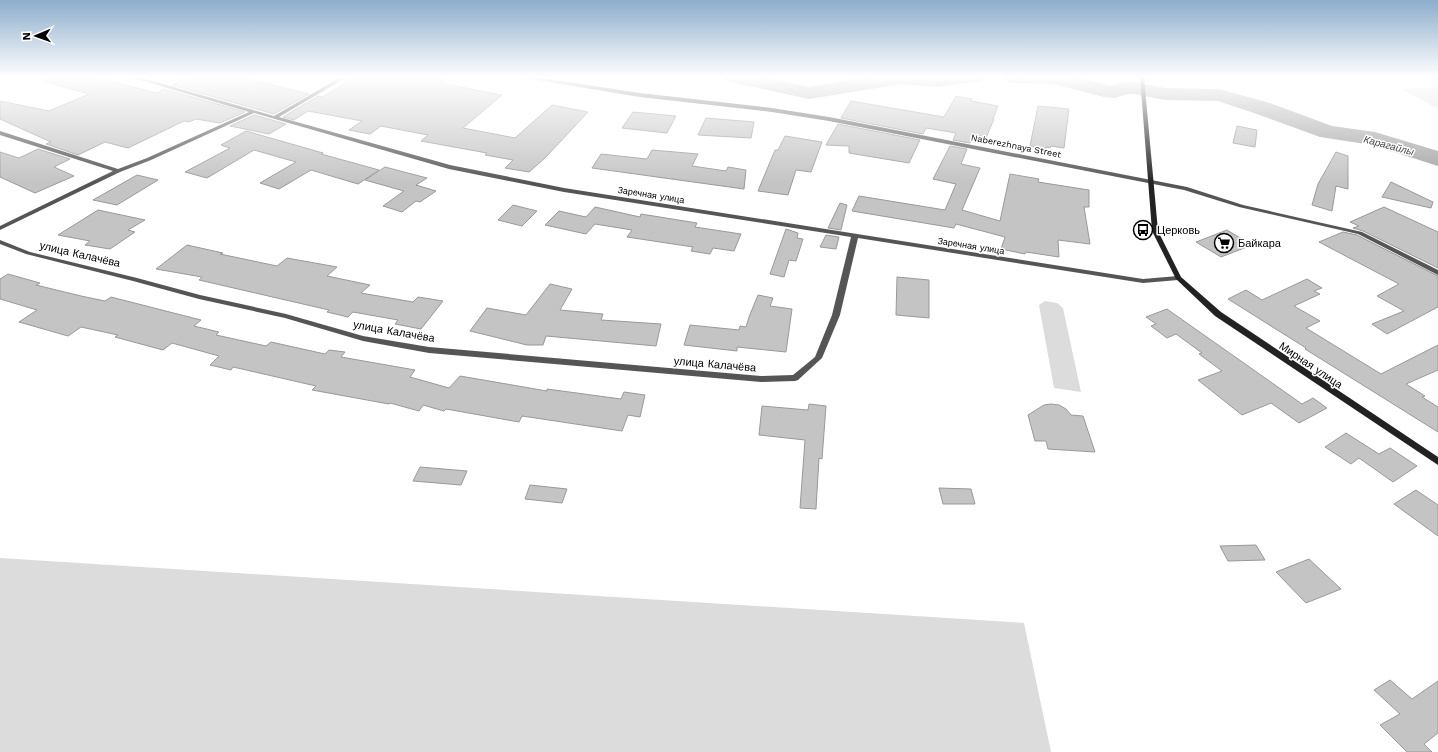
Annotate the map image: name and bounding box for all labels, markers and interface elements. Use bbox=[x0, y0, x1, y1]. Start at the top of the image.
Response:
north arrow bbox=[16, 16, 56, 56]
text: N bbox=[20, 32, 33, 41]
street label: Naberezhnaya Street bbox=[970, 132, 1062, 160]
water label: Карагайлы bbox=[1363, 134, 1416, 158]
street label: Заречная улица bbox=[617, 185, 685, 205]
bus stop icon: Церковь bbox=[1132, 219, 1154, 241]
place label: Церковь bbox=[1157, 224, 1200, 237]
supermarket icon: Байкара bbox=[1213, 232, 1235, 254]
street label: Заречная улица bbox=[937, 236, 1005, 256]
place label: Байкара bbox=[1238, 237, 1282, 250]
street label: улица Калачёва bbox=[38, 239, 122, 270]
street label: улица Калачёва bbox=[352, 318, 437, 345]
street label: Мирная улица bbox=[1277, 339, 1346, 392]
street label: улица Калачёва bbox=[673, 354, 757, 375]

